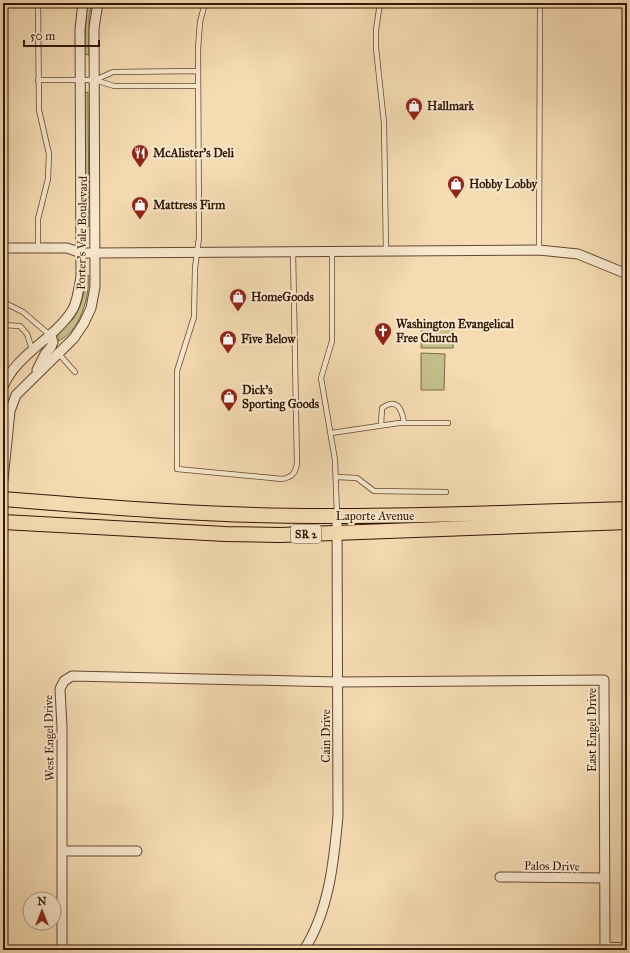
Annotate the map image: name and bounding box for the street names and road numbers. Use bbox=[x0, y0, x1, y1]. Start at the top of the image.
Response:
street label: Porter's Vale Boulevard bbox=[74, 176, 90, 290]
street label: Laporte Avenue bbox=[336, 509, 414, 523]
road number: SR 2 bbox=[291, 525, 321, 543]
street label: East Engel Drive bbox=[585, 688, 600, 772]
street label: West Engel Drive bbox=[41, 695, 58, 781]
street label: Cain Drive bbox=[319, 709, 333, 763]
street label: Palos Drive bbox=[524, 859, 580, 873]

